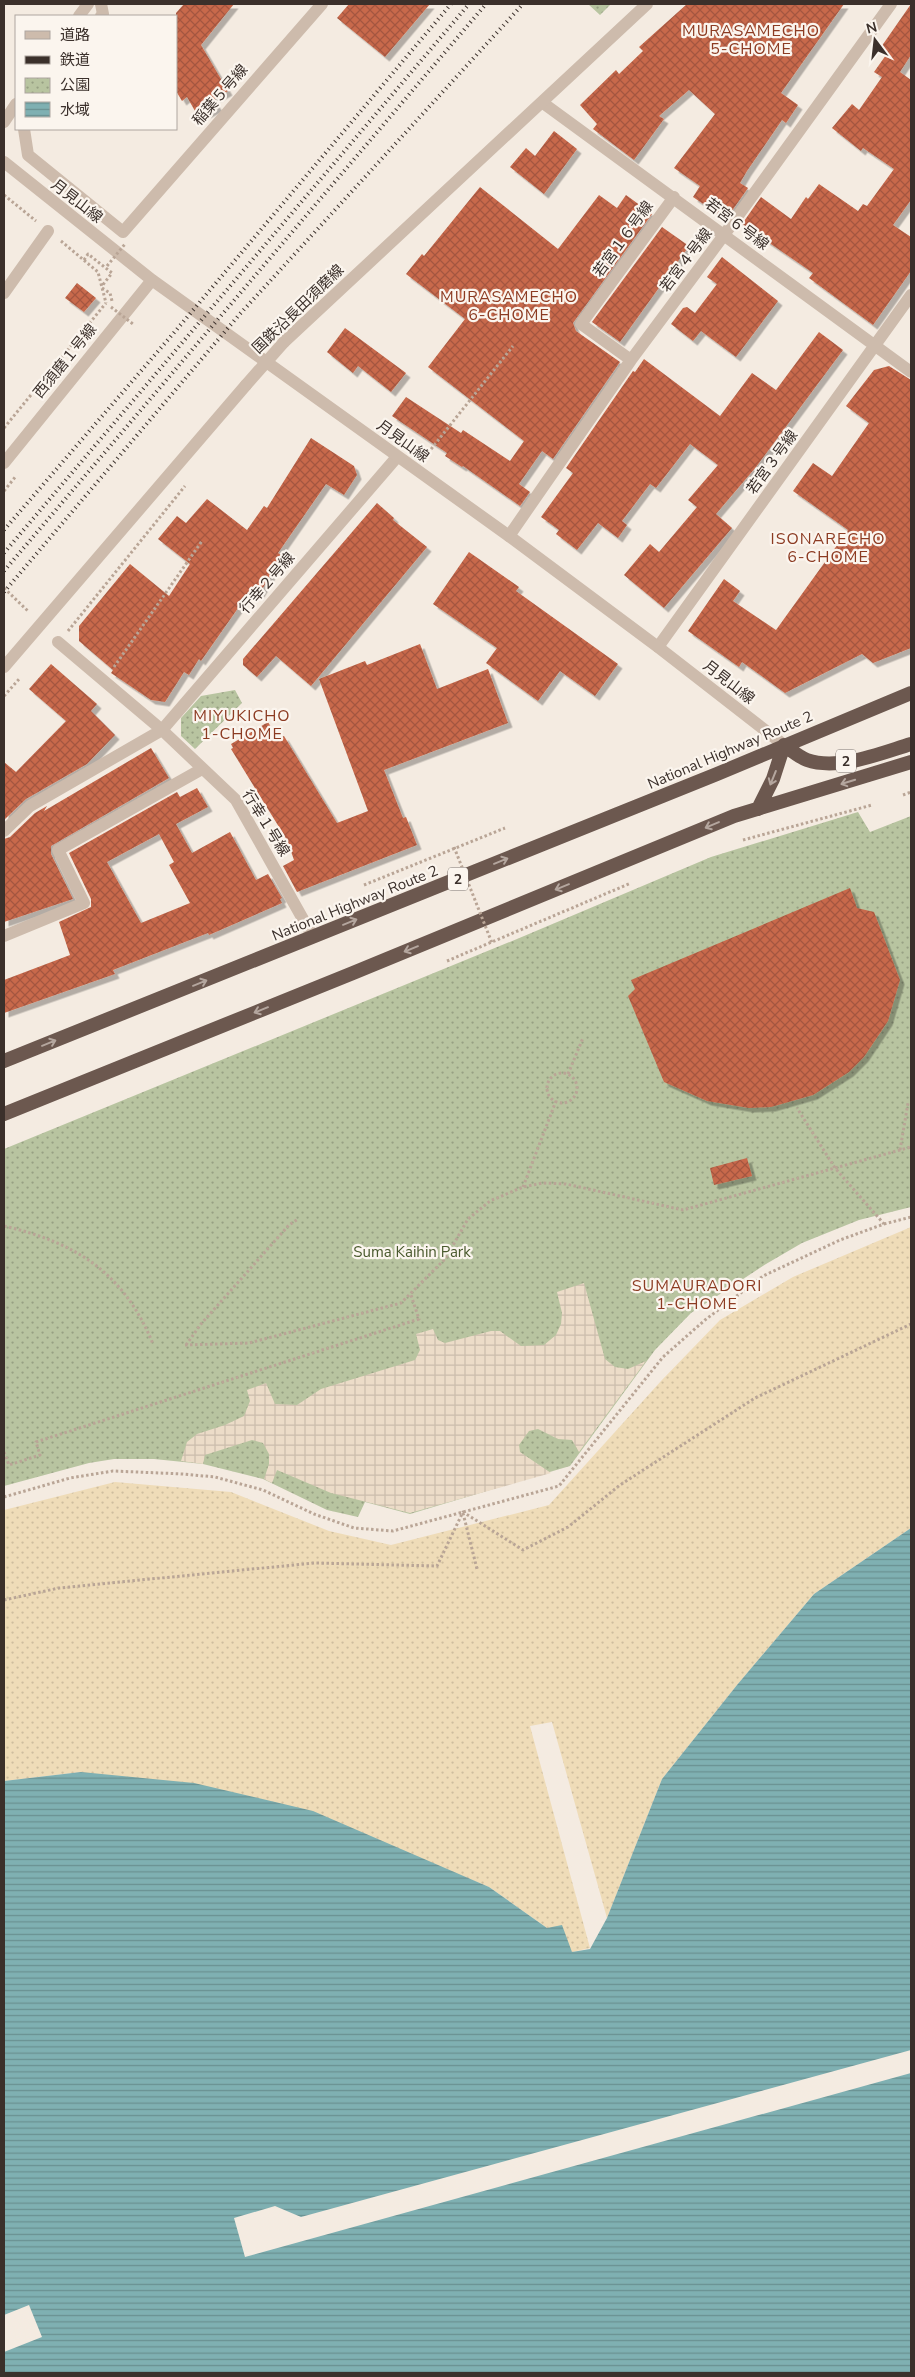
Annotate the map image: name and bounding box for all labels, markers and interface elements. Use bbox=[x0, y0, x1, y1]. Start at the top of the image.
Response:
legend bbox=[15, 15, 178, 130]
north arrow bbox=[850, 15, 900, 65]
text: N bbox=[864, 17, 879, 38]
district label: MURASAMECHO 5-CHOME bbox=[682, 20, 820, 60]
text: 道路 bbox=[60, 25, 90, 45]
text: 鉄道 bbox=[60, 50, 90, 70]
street label: 稲葉５号線 bbox=[188, 60, 252, 130]
text: 公園 bbox=[60, 75, 90, 95]
text: 水域 bbox=[60, 100, 90, 120]
street label: 月見山線 bbox=[47, 175, 107, 227]
street label: 若宮６号線 bbox=[701, 193, 773, 255]
street label: 若宮１６号線 bbox=[588, 197, 658, 281]
street label: 若宮４号線 bbox=[655, 224, 717, 296]
street label: 国鉄沿長田須磨線 bbox=[248, 260, 348, 358]
district label: MURASAMECHO 6-CHOME bbox=[440, 286, 578, 326]
street label: 西須磨１号線 bbox=[29, 320, 101, 402]
street label: 月見山線 bbox=[373, 415, 433, 467]
street label: 若宮３号線 bbox=[742, 426, 802, 498]
district label: ISONARECHO 6-CHOME bbox=[771, 528, 885, 568]
street label: 行幸２号線 bbox=[235, 548, 299, 618]
street label: 月見山線 bbox=[699, 656, 759, 708]
district label: MIYUKICHO 1-CHOME bbox=[193, 705, 291, 745]
street label: National Highway Route 2 bbox=[644, 706, 816, 794]
road number: 2 bbox=[836, 749, 856, 772]
one-way arrow bbox=[768, 770, 777, 785]
one-way arrow bbox=[841, 778, 857, 788]
street label: 行幸１号線 bbox=[238, 786, 294, 860]
one-way arrow bbox=[705, 821, 720, 830]
one-way arrow bbox=[493, 856, 508, 865]
street label: National Highway Route 2 bbox=[269, 860, 441, 946]
road number: 2 bbox=[448, 868, 468, 891]
one-way arrow bbox=[554, 884, 569, 893]
one-way arrow bbox=[342, 917, 358, 926]
one-way arrow bbox=[404, 945, 419, 954]
one-way arrow bbox=[192, 977, 207, 987]
one-way arrow bbox=[254, 1006, 269, 1016]
one-way arrow bbox=[41, 1038, 56, 1047]
park label: Suma Kaihin Park bbox=[353, 1242, 471, 1262]
district label: SUMAURADORI 1-CHOME bbox=[632, 1275, 762, 1315]

